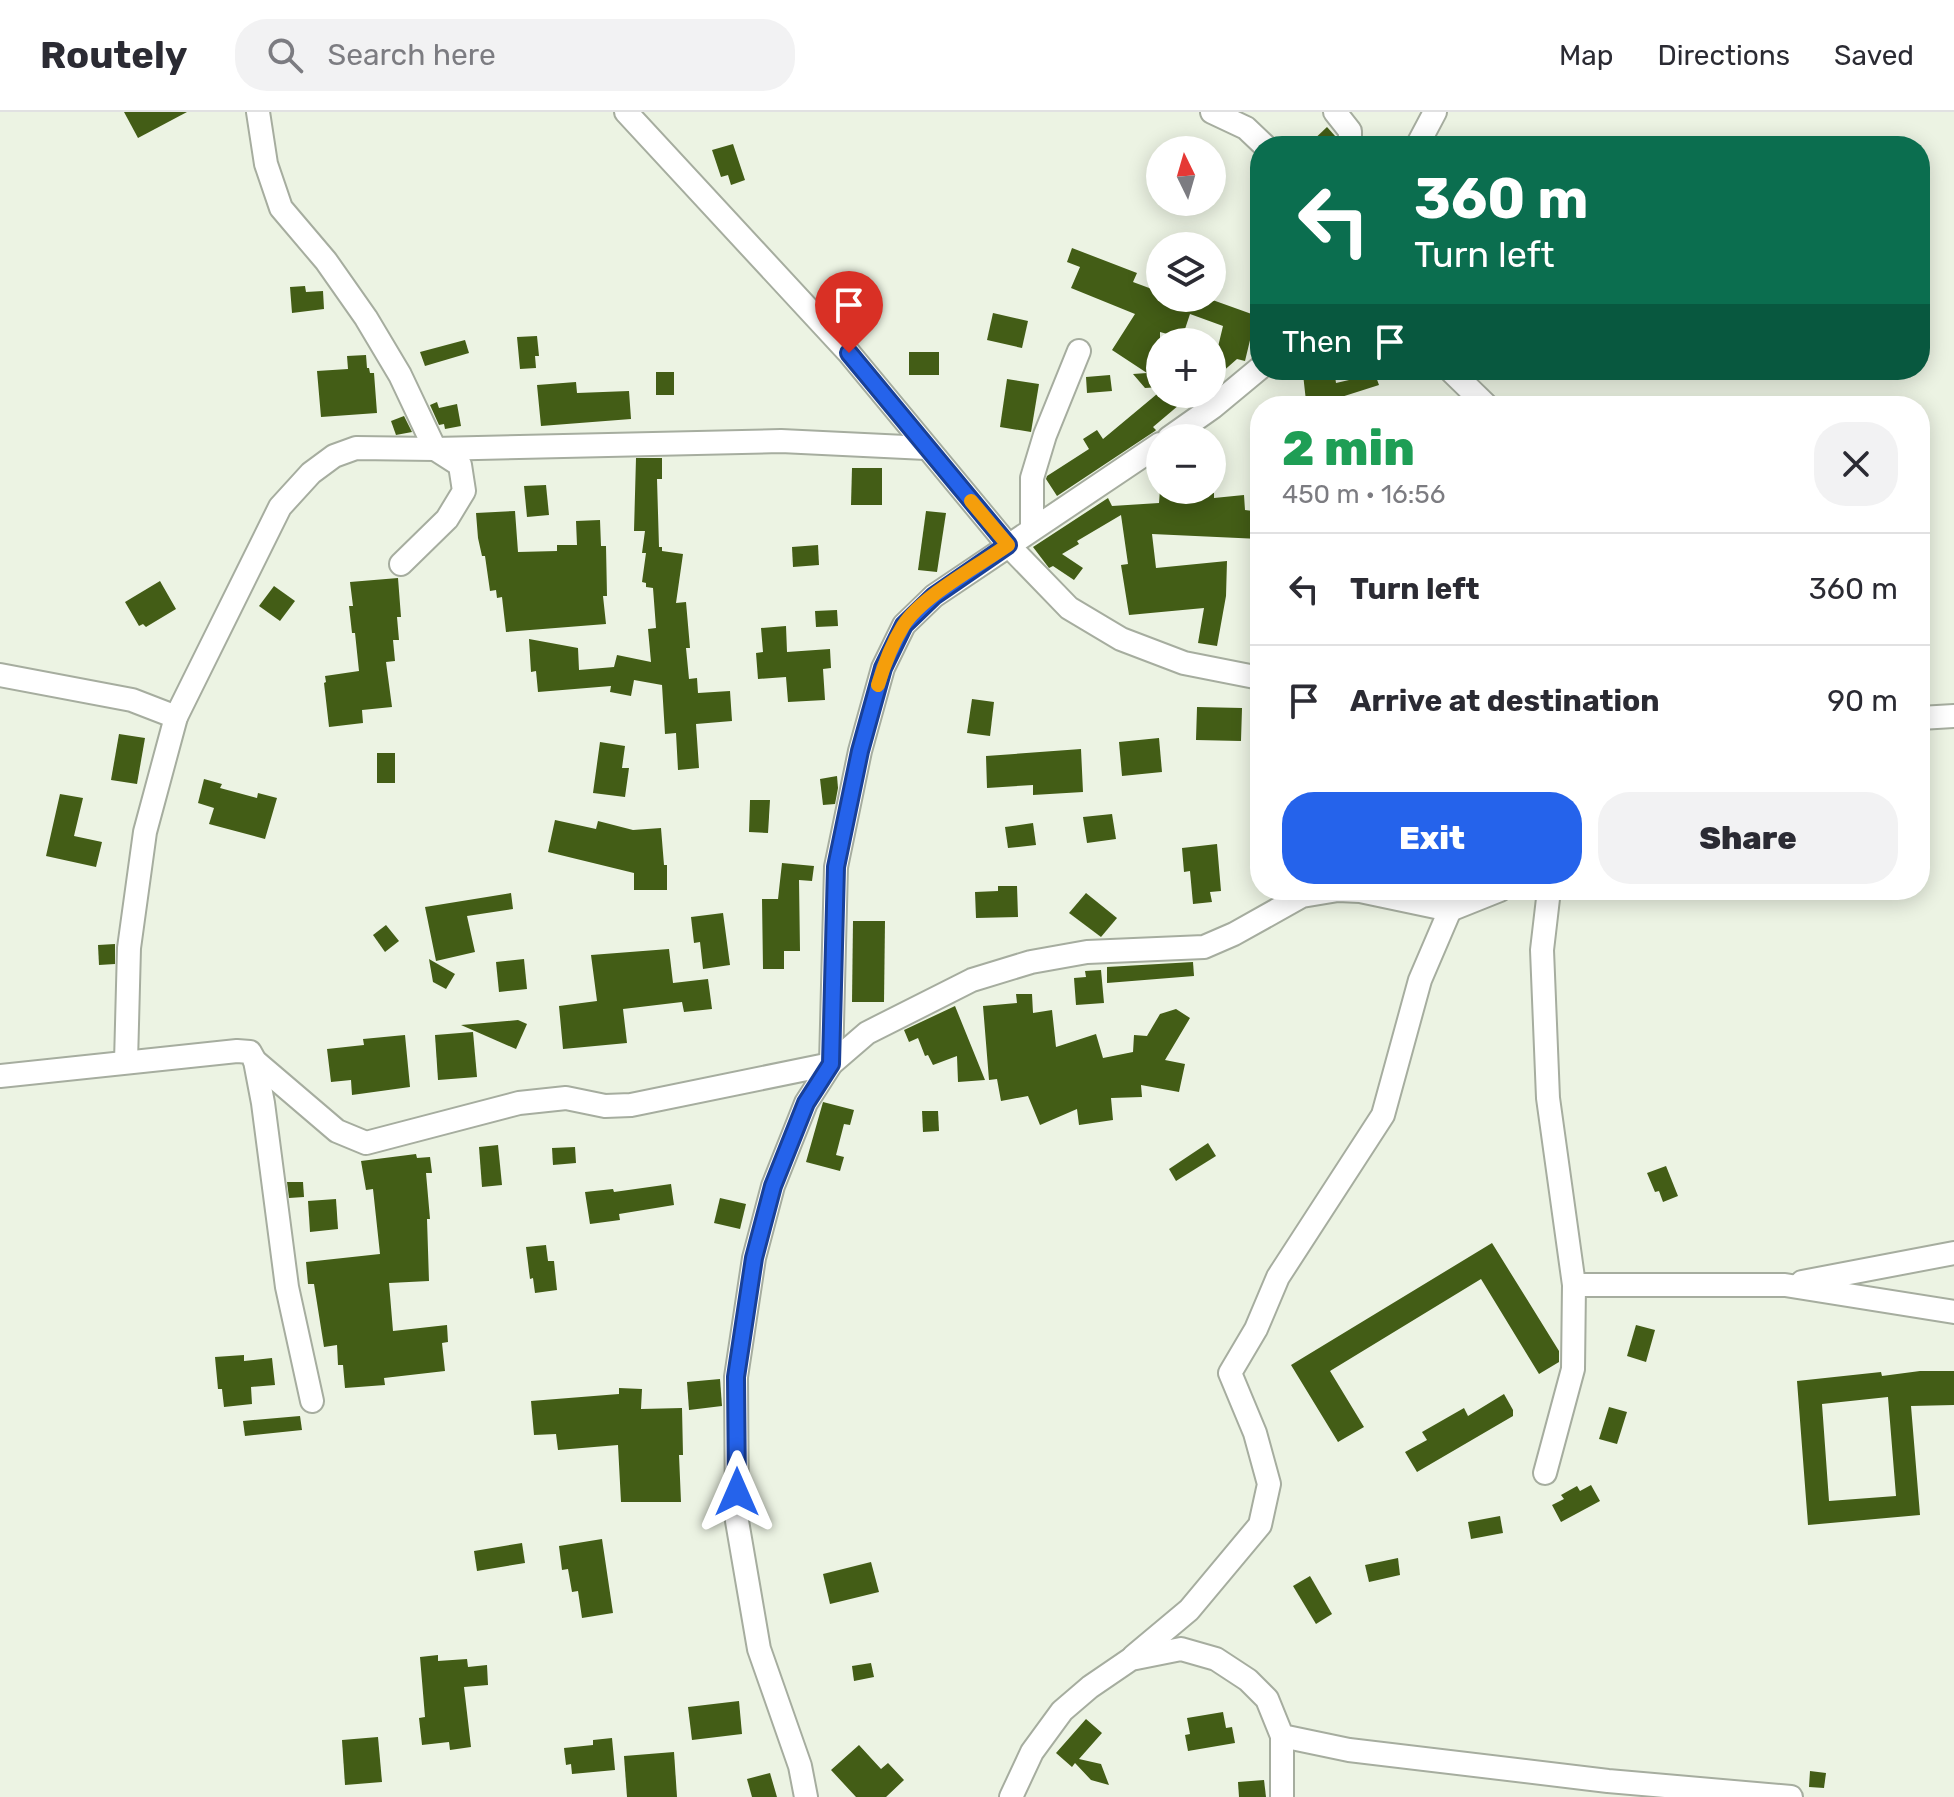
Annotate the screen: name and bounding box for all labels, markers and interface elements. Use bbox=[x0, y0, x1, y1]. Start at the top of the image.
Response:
search box bbox=[235, 19, 795, 91]
text: Routely bbox=[40, 32, 187, 78]
icon: search bbox=[263, 33, 307, 77]
text: Search here bbox=[327, 37, 496, 73]
text: Map bbox=[1559, 39, 1613, 72]
text: Directions bbox=[1657, 39, 1790, 72]
text: Saved bbox=[1834, 39, 1914, 72]
north arrow bbox=[1146, 136, 1226, 216]
map controls bbox=[1146, 136, 1226, 504]
text: 360 m bbox=[1414, 166, 1589, 232]
icon: left bbox=[1282, 168, 1386, 272]
button: layers bbox=[1146, 232, 1226, 312]
text: Turn left bbox=[1414, 233, 1555, 276]
pin bbox=[815, 271, 883, 353]
icon: arrive bbox=[827, 283, 871, 327]
icon: arrive bbox=[1368, 320, 1412, 364]
text: Then bbox=[1282, 324, 1352, 360]
button: + bbox=[1146, 328, 1226, 408]
text: 2 min bbox=[1282, 420, 1415, 477]
button: close bbox=[1814, 422, 1898, 506]
button: − bbox=[1146, 424, 1226, 504]
text: 450 m · 16:56 bbox=[1282, 479, 1446, 510]
icon: left bbox=[1282, 567, 1326, 611]
text: Turn left bbox=[1350, 571, 1480, 607]
text: 360 m bbox=[1809, 571, 1898, 607]
icon: arrive bbox=[1282, 679, 1326, 723]
text: Arrive at destination bbox=[1350, 683, 1660, 719]
text: 90 m bbox=[1827, 683, 1898, 719]
button: Exit bbox=[1282, 792, 1582, 884]
button: Share bbox=[1598, 792, 1898, 884]
position arrow bbox=[695, 1450, 779, 1534]

